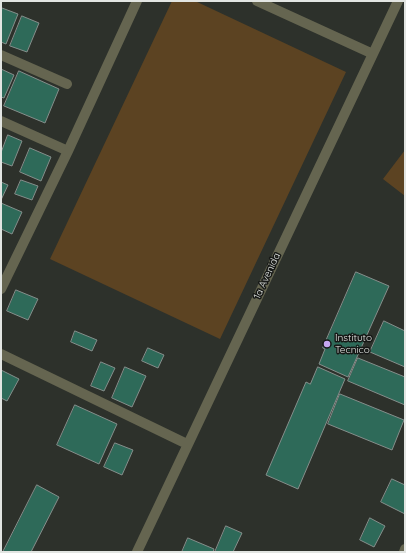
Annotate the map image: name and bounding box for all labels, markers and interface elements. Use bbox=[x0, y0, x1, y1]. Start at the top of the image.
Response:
street label: 1a Avenida bbox=[251, 251, 283, 301]
place label: Instituto Tecnico bbox=[335, 332, 372, 356]
marker: Instituto Tecnico bbox=[322, 339, 332, 349]

